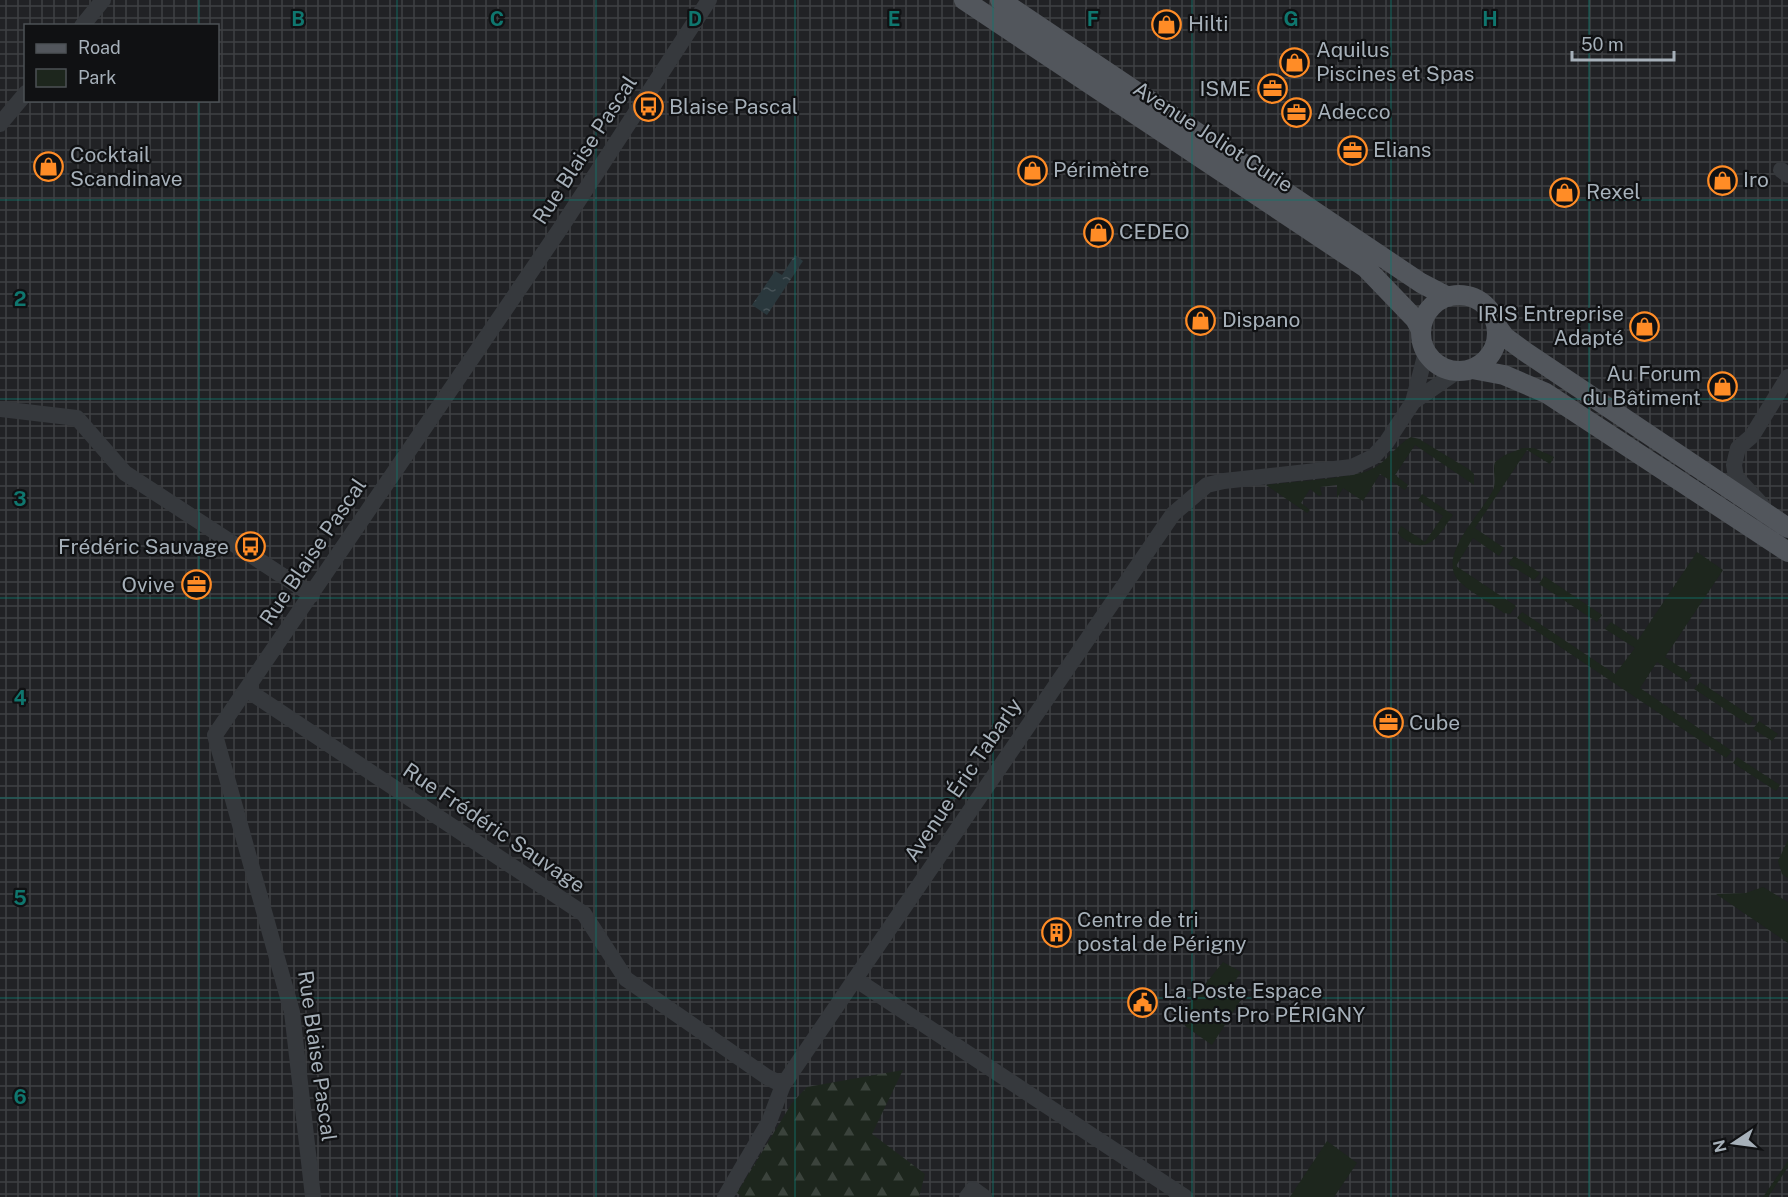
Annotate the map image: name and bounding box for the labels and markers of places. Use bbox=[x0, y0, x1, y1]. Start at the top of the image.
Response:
shop icon: Hilti bbox=[1151, 8, 1183, 40]
place label: Hilti bbox=[1188, 11, 1228, 36]
place label: Aquilus Piscines et Spas bbox=[1316, 37, 1474, 86]
shop icon: Aquilus Piscines et Spas bbox=[1279, 46, 1311, 78]
office icon: ISME bbox=[1256, 73, 1288, 105]
place label: ISME bbox=[1199, 76, 1251, 101]
bus stop icon: Blaise Pascal bbox=[632, 91, 664, 123]
place label: Blaise Pascal bbox=[669, 94, 798, 119]
office icon: Adecco bbox=[1280, 96, 1312, 128]
place label: Adecco bbox=[1317, 99, 1391, 124]
office icon: Elians bbox=[1336, 134, 1368, 166]
place label: Elians bbox=[1373, 137, 1431, 162]
place label: Cocktail Scandinave bbox=[70, 142, 183, 191]
shop icon: Cocktail Scandinave bbox=[33, 151, 65, 183]
shop icon: Périmètre bbox=[1016, 154, 1048, 186]
place label: Périmètre bbox=[1053, 157, 1149, 182]
shop icon: Iro bbox=[1706, 164, 1738, 196]
place label: Iro bbox=[1743, 167, 1769, 192]
shop icon: Rexel bbox=[1549, 176, 1581, 208]
place label: Rexel bbox=[1586, 179, 1641, 204]
shop icon: CEDEO bbox=[1082, 216, 1114, 248]
place label: CEDEO bbox=[1119, 219, 1190, 244]
place label: IRIS Entreprise Adapté bbox=[1478, 301, 1624, 350]
shop icon: Dispano bbox=[1185, 304, 1217, 336]
place label: Dispano bbox=[1222, 307, 1300, 332]
shop icon: IRIS Entreprise Adapté bbox=[1629, 310, 1661, 342]
place label: Au Forum du Bâtiment bbox=[1583, 361, 1701, 410]
shop icon: Au Forum du Bâtiment bbox=[1706, 370, 1738, 402]
bus stop icon: Frédéric Sauvage bbox=[234, 531, 266, 563]
place label: Frédéric Sauvage bbox=[58, 534, 229, 559]
office icon: Ovive bbox=[180, 569, 212, 601]
place label: Ovive bbox=[122, 572, 175, 597]
office icon: Cube bbox=[1372, 707, 1404, 739]
place label: Cube bbox=[1409, 710, 1460, 735]
place label: Centre de tri postal de Périgny bbox=[1077, 907, 1247, 956]
building icon: Centre de tri postal de Périgny bbox=[1040, 916, 1072, 948]
place label: La Poste Espace Clients Pro PÉRIGNY bbox=[1163, 978, 1365, 1027]
public building icon: La Poste Espace Clients Pro PÉRIGNY bbox=[1126, 987, 1158, 1019]

